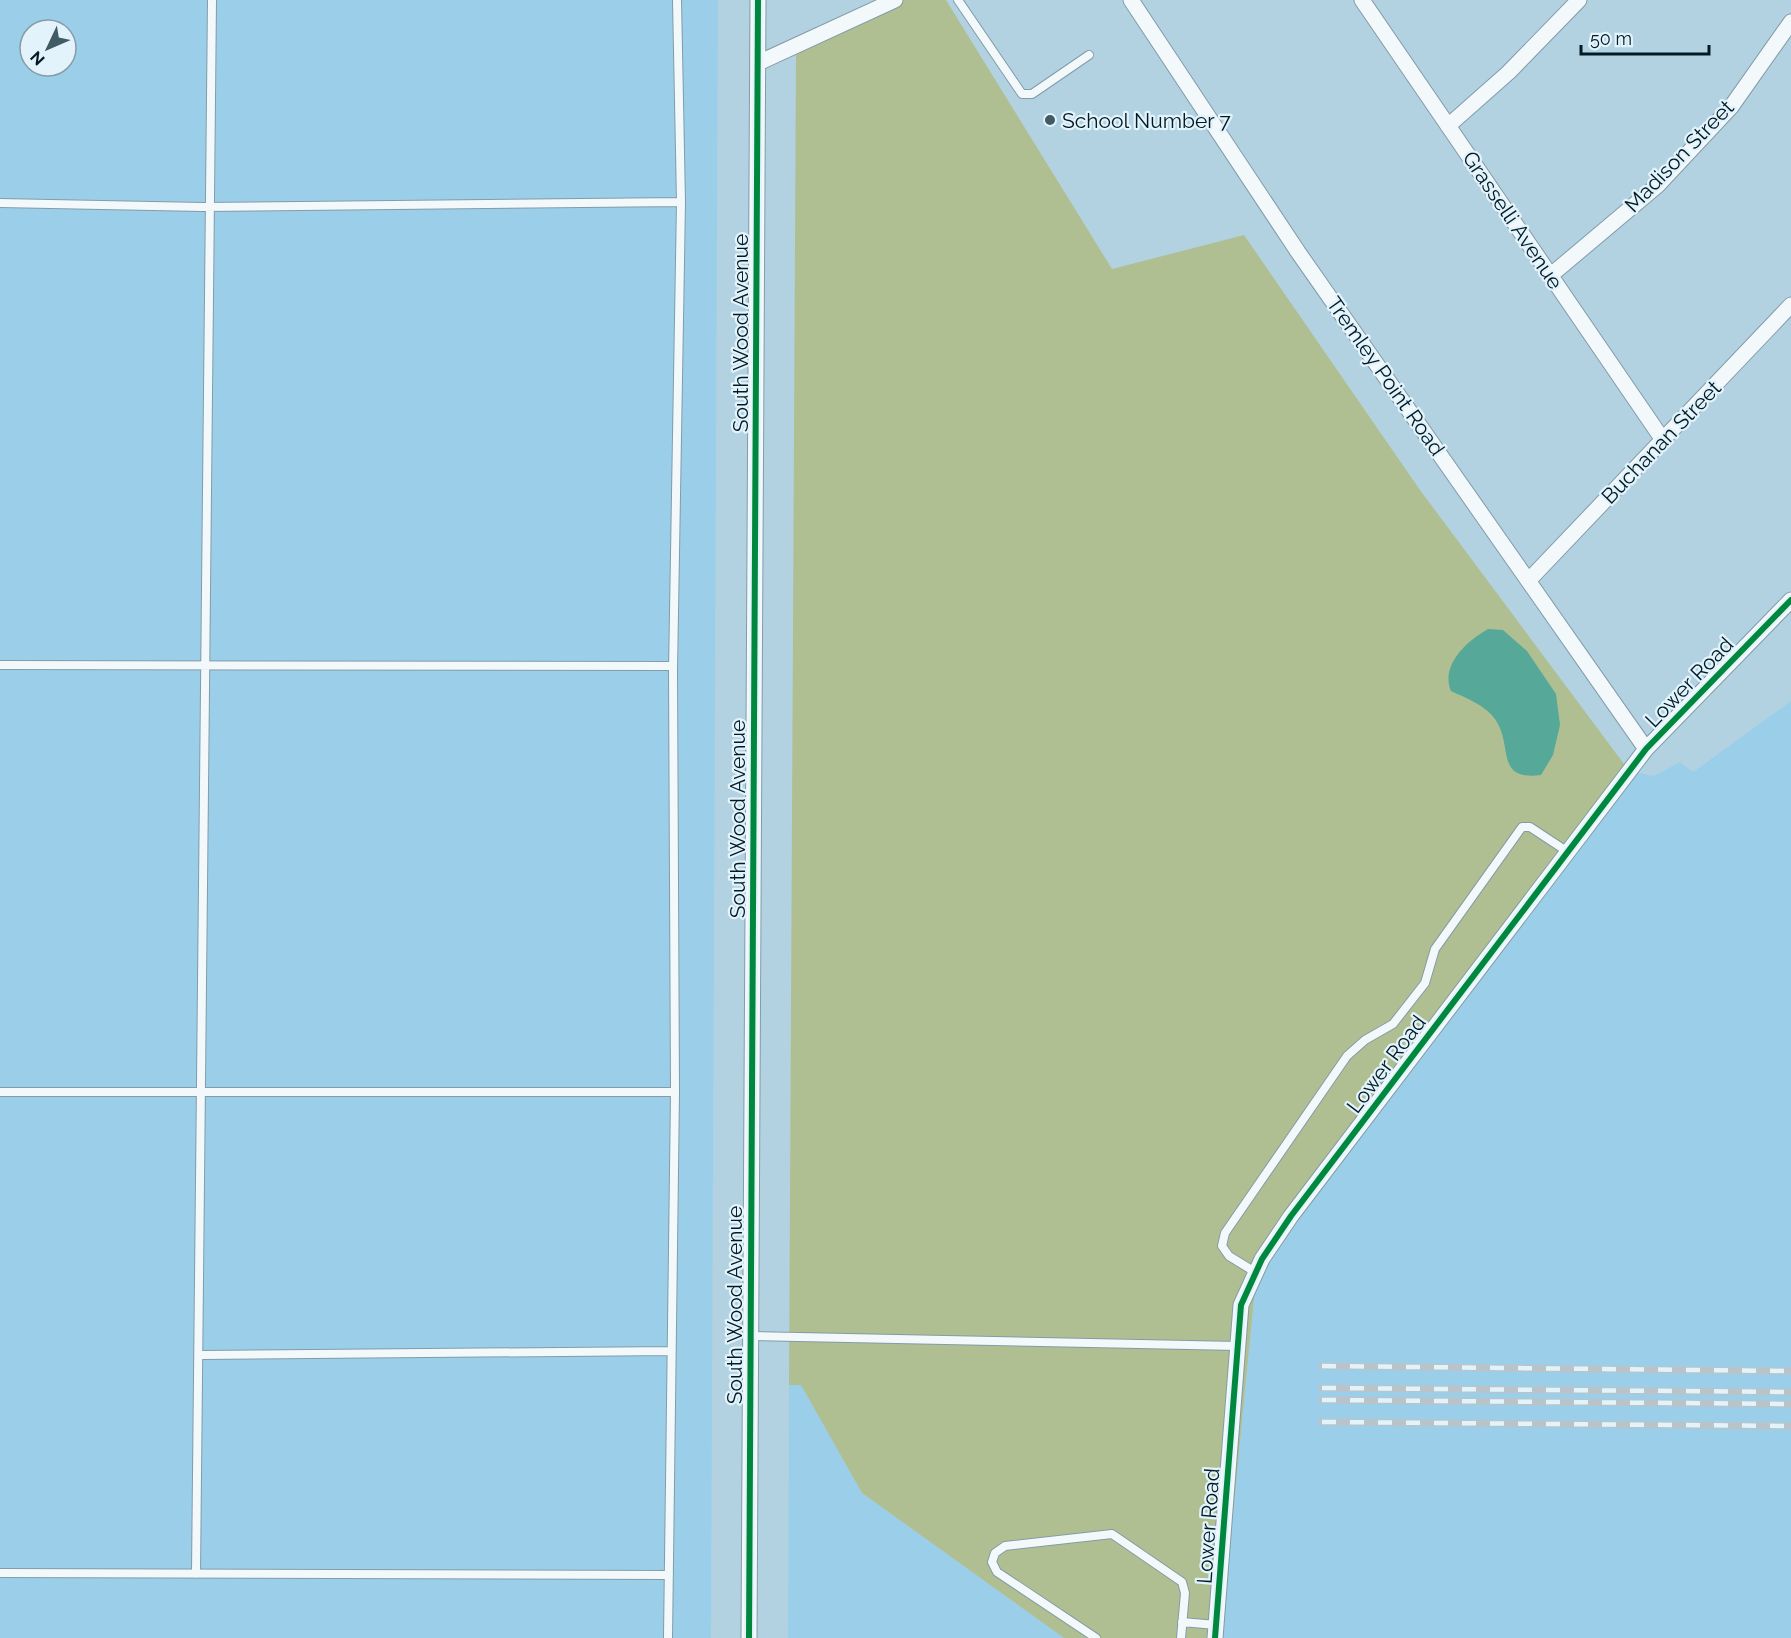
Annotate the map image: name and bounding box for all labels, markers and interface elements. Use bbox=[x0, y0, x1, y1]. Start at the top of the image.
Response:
north arrow bbox=[18, 18, 78, 78]
scale bar bbox=[1581, 18, 1708, 56]
text: 50 m bbox=[1590, 28, 1632, 49]
text: N bbox=[26, 47, 49, 69]
street label: Madison Street bbox=[1619, 95, 1739, 217]
place label: School Number 7 bbox=[1062, 108, 1231, 133]
marker: School Number 7 bbox=[1043, 113, 1057, 127]
street label: Grasselli Avenue bbox=[1458, 146, 1568, 294]
street label: South Wood Avenue bbox=[728, 234, 753, 432]
street label: Tremley Point Road bbox=[1322, 292, 1450, 460]
street label: Buchanan Street bbox=[1596, 375, 1726, 509]
street label: Lower Road bbox=[1640, 632, 1738, 732]
street label: South Wood Avenue bbox=[725, 720, 750, 918]
street label: Lower Road bbox=[1341, 1010, 1431, 1118]
street label: South Wood Avenue bbox=[722, 1206, 747, 1404]
street label: Lower Road bbox=[1191, 1467, 1225, 1585]

